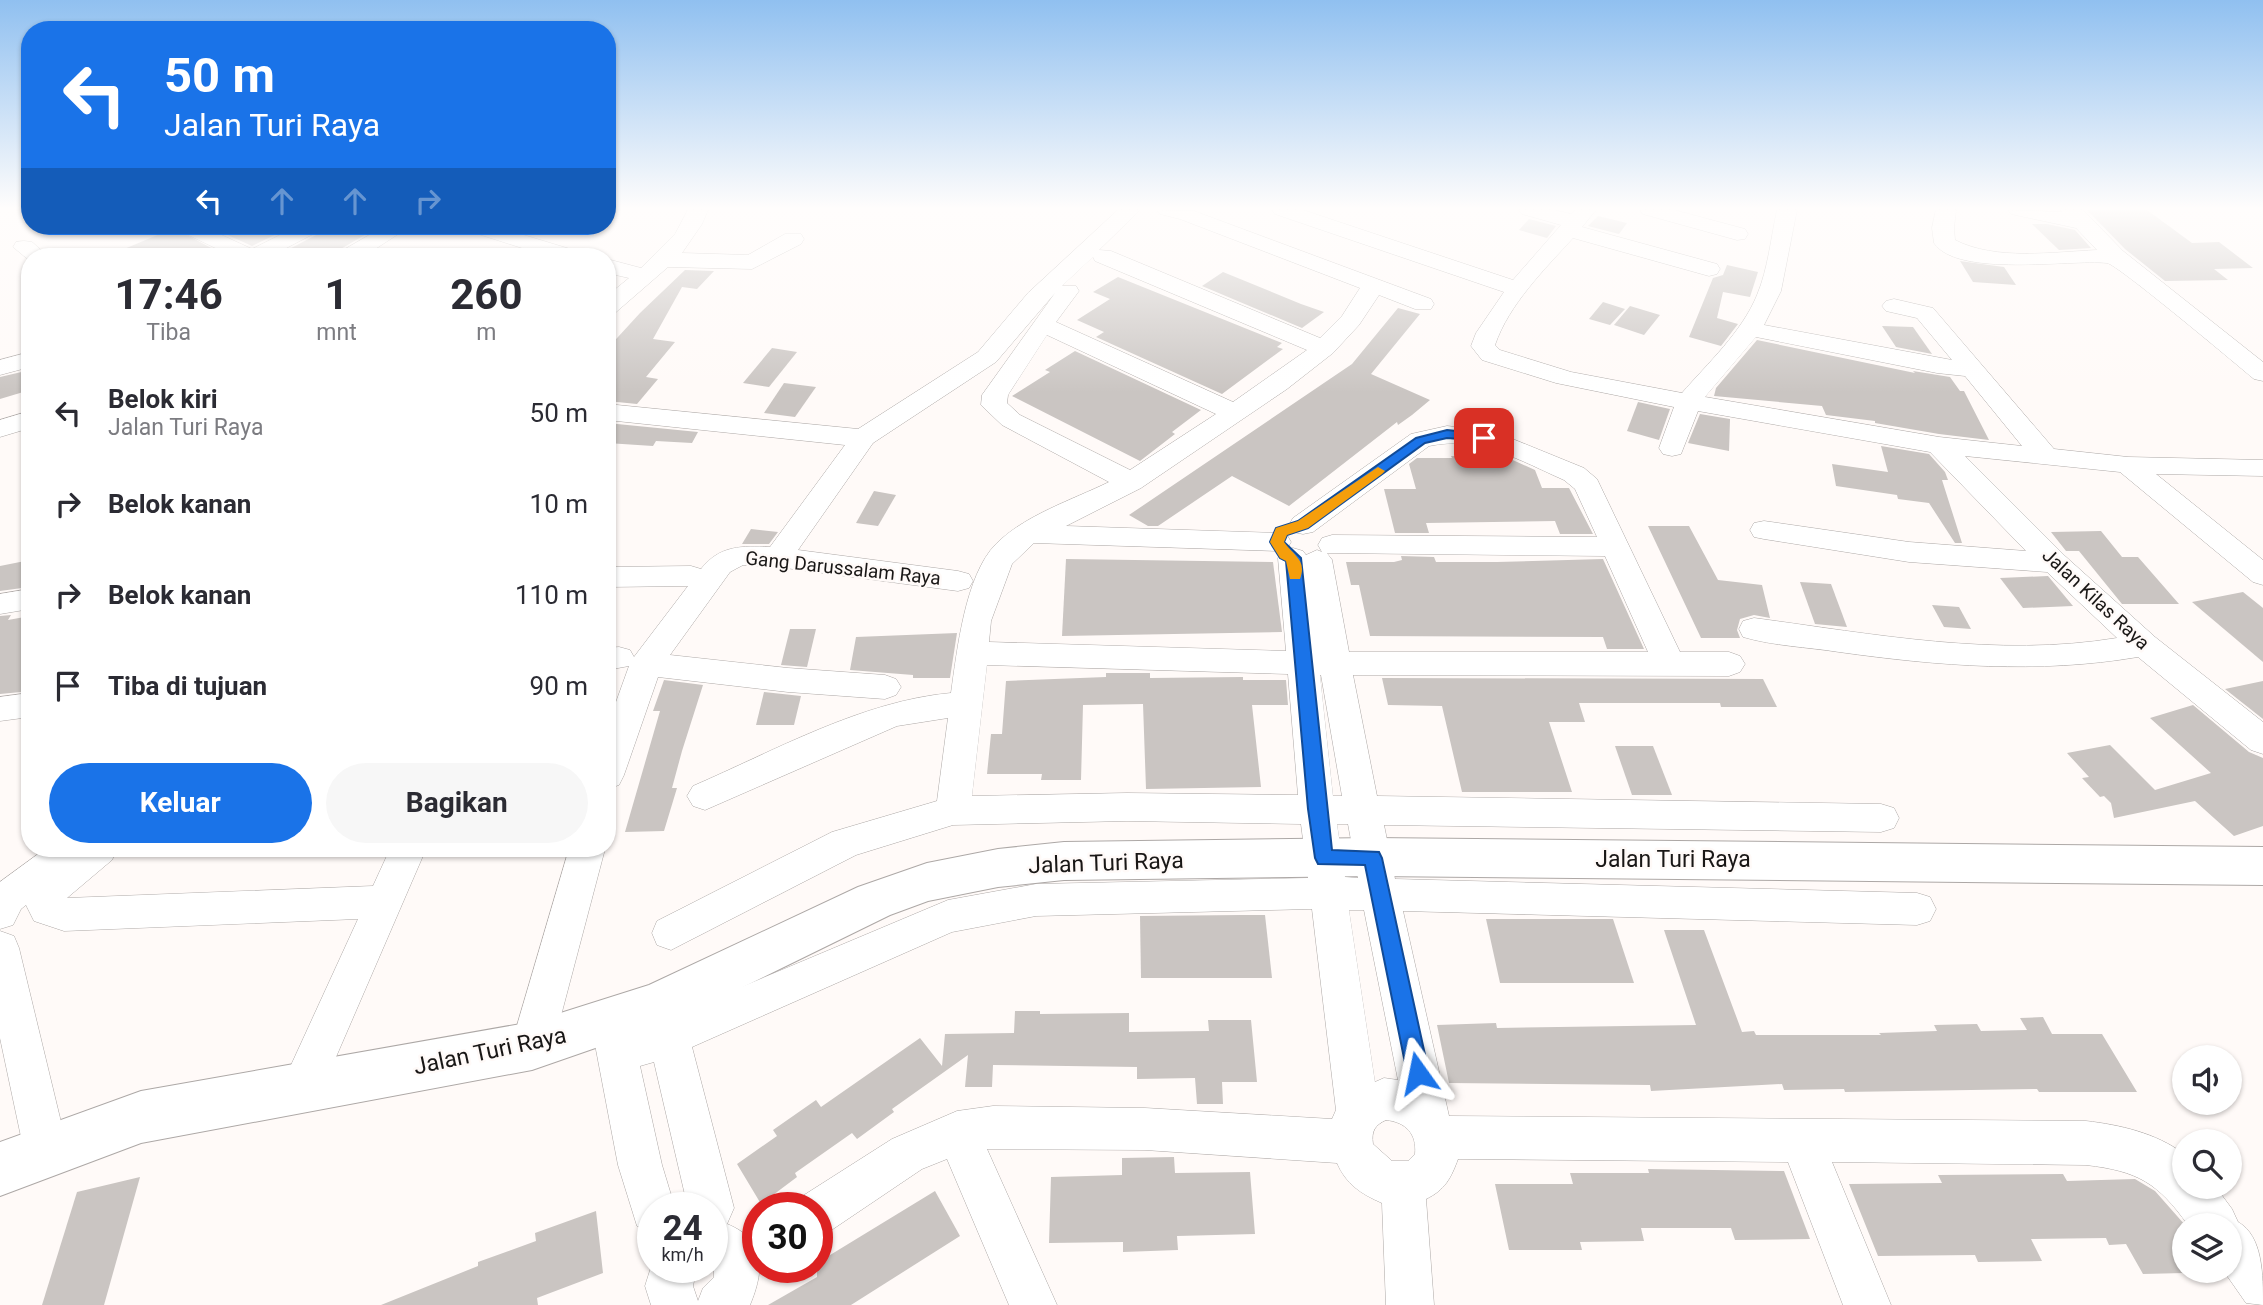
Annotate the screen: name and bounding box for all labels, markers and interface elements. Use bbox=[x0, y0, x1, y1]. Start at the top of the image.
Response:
text: 50 m bbox=[164, 47, 275, 104]
icon: left bbox=[49, 49, 140, 140]
text: Jalan Turi Raya bbox=[164, 106, 380, 144]
icon: left bbox=[190, 182, 228, 220]
icon: ahead bbox=[263, 182, 301, 220]
icon: ahead bbox=[336, 182, 374, 220]
icon: right bbox=[409, 182, 447, 220]
text: 17:46 bbox=[115, 270, 223, 319]
text: 1 bbox=[324, 270, 349, 319]
text: 260 bbox=[450, 270, 522, 319]
text: Tiba bbox=[146, 319, 191, 346]
text: mnt bbox=[316, 319, 357, 346]
text: m bbox=[476, 319, 496, 346]
text: Belok kiri bbox=[108, 384, 218, 414]
icon: left bbox=[49, 394, 87, 432]
text: 50 m bbox=[530, 398, 588, 428]
pin bbox=[1454, 408, 1514, 468]
text: Jalan Turi Raya bbox=[108, 414, 263, 441]
icon: arrive bbox=[1465, 419, 1503, 457]
icon: right bbox=[49, 485, 87, 523]
text: Belok kanan bbox=[108, 489, 251, 519]
text: 10 m bbox=[530, 489, 588, 519]
street label: Jalan Kilas Raya bbox=[2038, 543, 2154, 655]
street label: Gang Darussalam Raya bbox=[744, 546, 942, 590]
icon: right bbox=[49, 576, 87, 614]
text: Belok kanan bbox=[108, 580, 251, 610]
text: 110 m bbox=[515, 580, 588, 610]
icon: arrive bbox=[49, 667, 87, 705]
text: Tiba di tujuan bbox=[108, 671, 267, 701]
text: 90 m bbox=[530, 671, 588, 701]
button: Keluar bbox=[49, 763, 312, 843]
button: Bagikan bbox=[326, 763, 588, 843]
street label: Jalan Turi Raya bbox=[1595, 846, 1751, 873]
street label: Jalan Turi Raya bbox=[1028, 847, 1184, 879]
street label: Jalan Turi Raya bbox=[411, 1022, 569, 1080]
position arrow bbox=[1381, 1036, 1455, 1110]
map controls bbox=[2172, 1045, 2242, 1283]
button: sound bbox=[2172, 1045, 2242, 1115]
button: search bbox=[2172, 1129, 2242, 1199]
speed limit sign: 30 bbox=[742, 1192, 833, 1283]
text: 24 bbox=[662, 1208, 703, 1249]
button: layers bbox=[2172, 1213, 2242, 1283]
text: km/h bbox=[661, 1244, 704, 1265]

